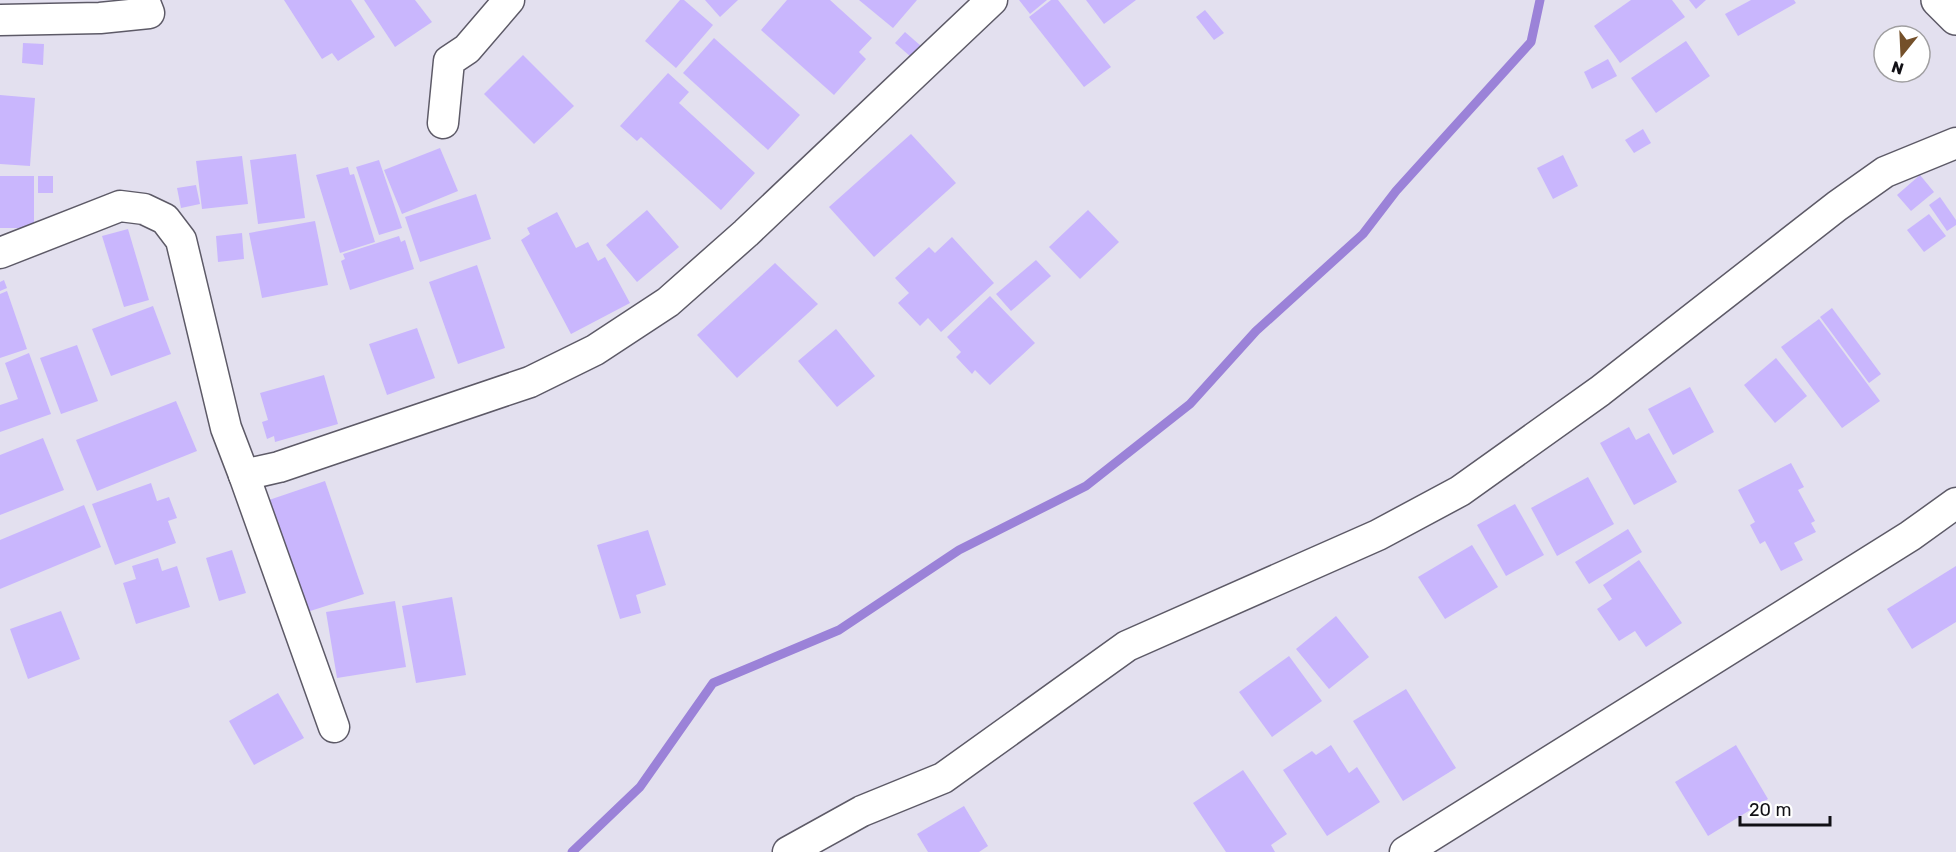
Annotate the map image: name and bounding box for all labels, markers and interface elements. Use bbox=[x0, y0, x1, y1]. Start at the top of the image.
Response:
north arrow bbox=[1872, 24, 1932, 84]
text: N bbox=[1889, 57, 1906, 79]
scale bar bbox=[1740, 789, 1830, 827]
text: 20 m bbox=[1749, 799, 1791, 821]

